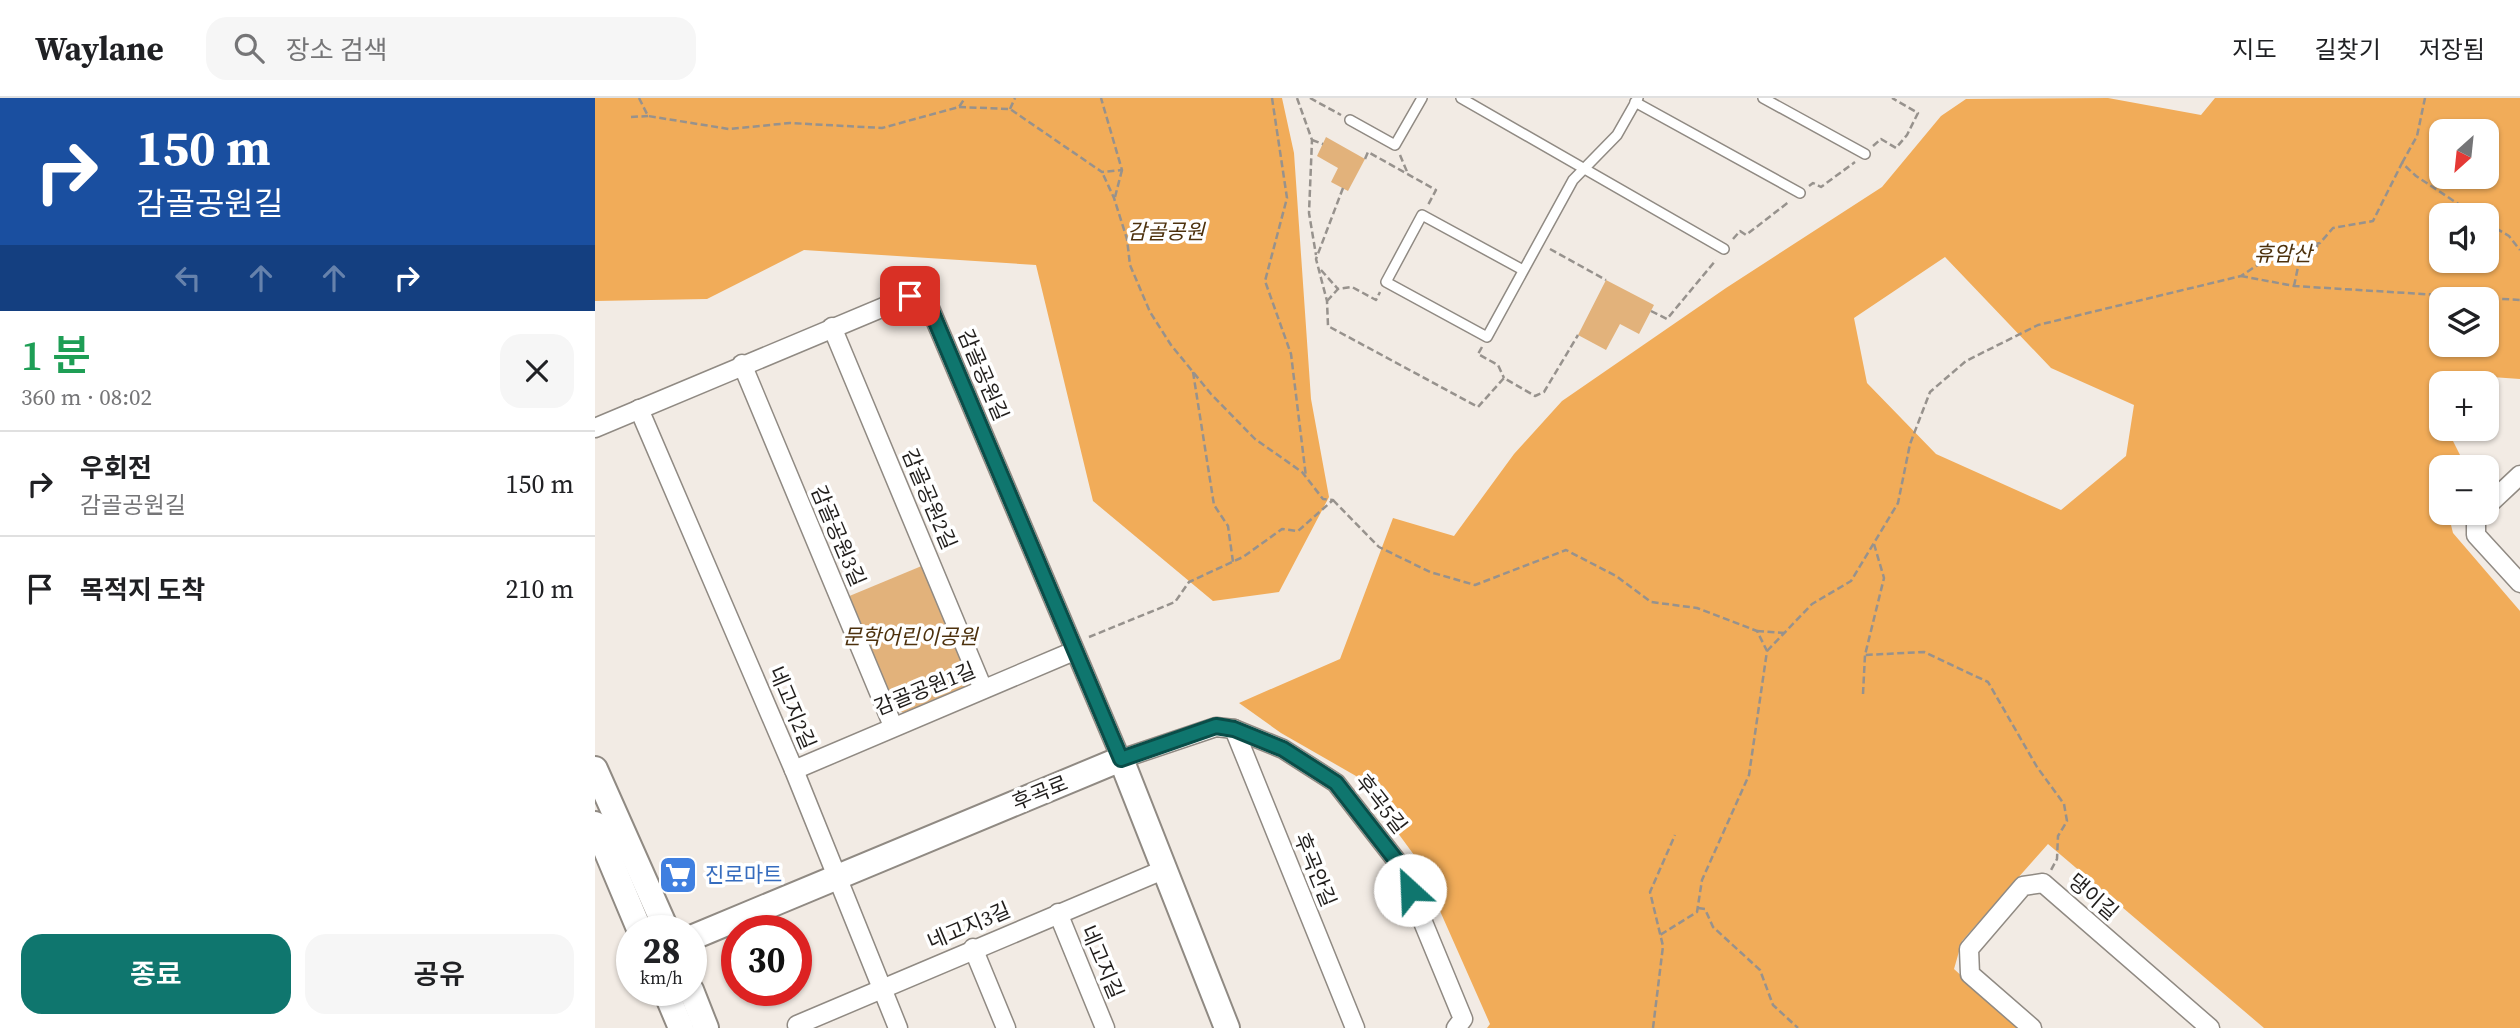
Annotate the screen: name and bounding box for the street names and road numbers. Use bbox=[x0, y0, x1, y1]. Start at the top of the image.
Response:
street label: 감골공원길 bbox=[951, 325, 1016, 425]
street label: 감골공원2길 bbox=[895, 444, 964, 554]
street label: 감골공원3길 bbox=[804, 481, 873, 591]
street label: 감골공원1길 bbox=[870, 655, 980, 722]
street label: 네고지2길 bbox=[762, 662, 823, 754]
street label: 후곡로 bbox=[1008, 768, 1072, 817]
street label: 후곡5길 bbox=[1349, 768, 1414, 840]
street label: 후곡안길 bbox=[1288, 829, 1343, 911]
street label: 댕이길 bbox=[2062, 867, 2125, 927]
street label: 네고지3길 bbox=[923, 895, 1015, 956]
street label: 네고지길 bbox=[1074, 921, 1131, 1003]

